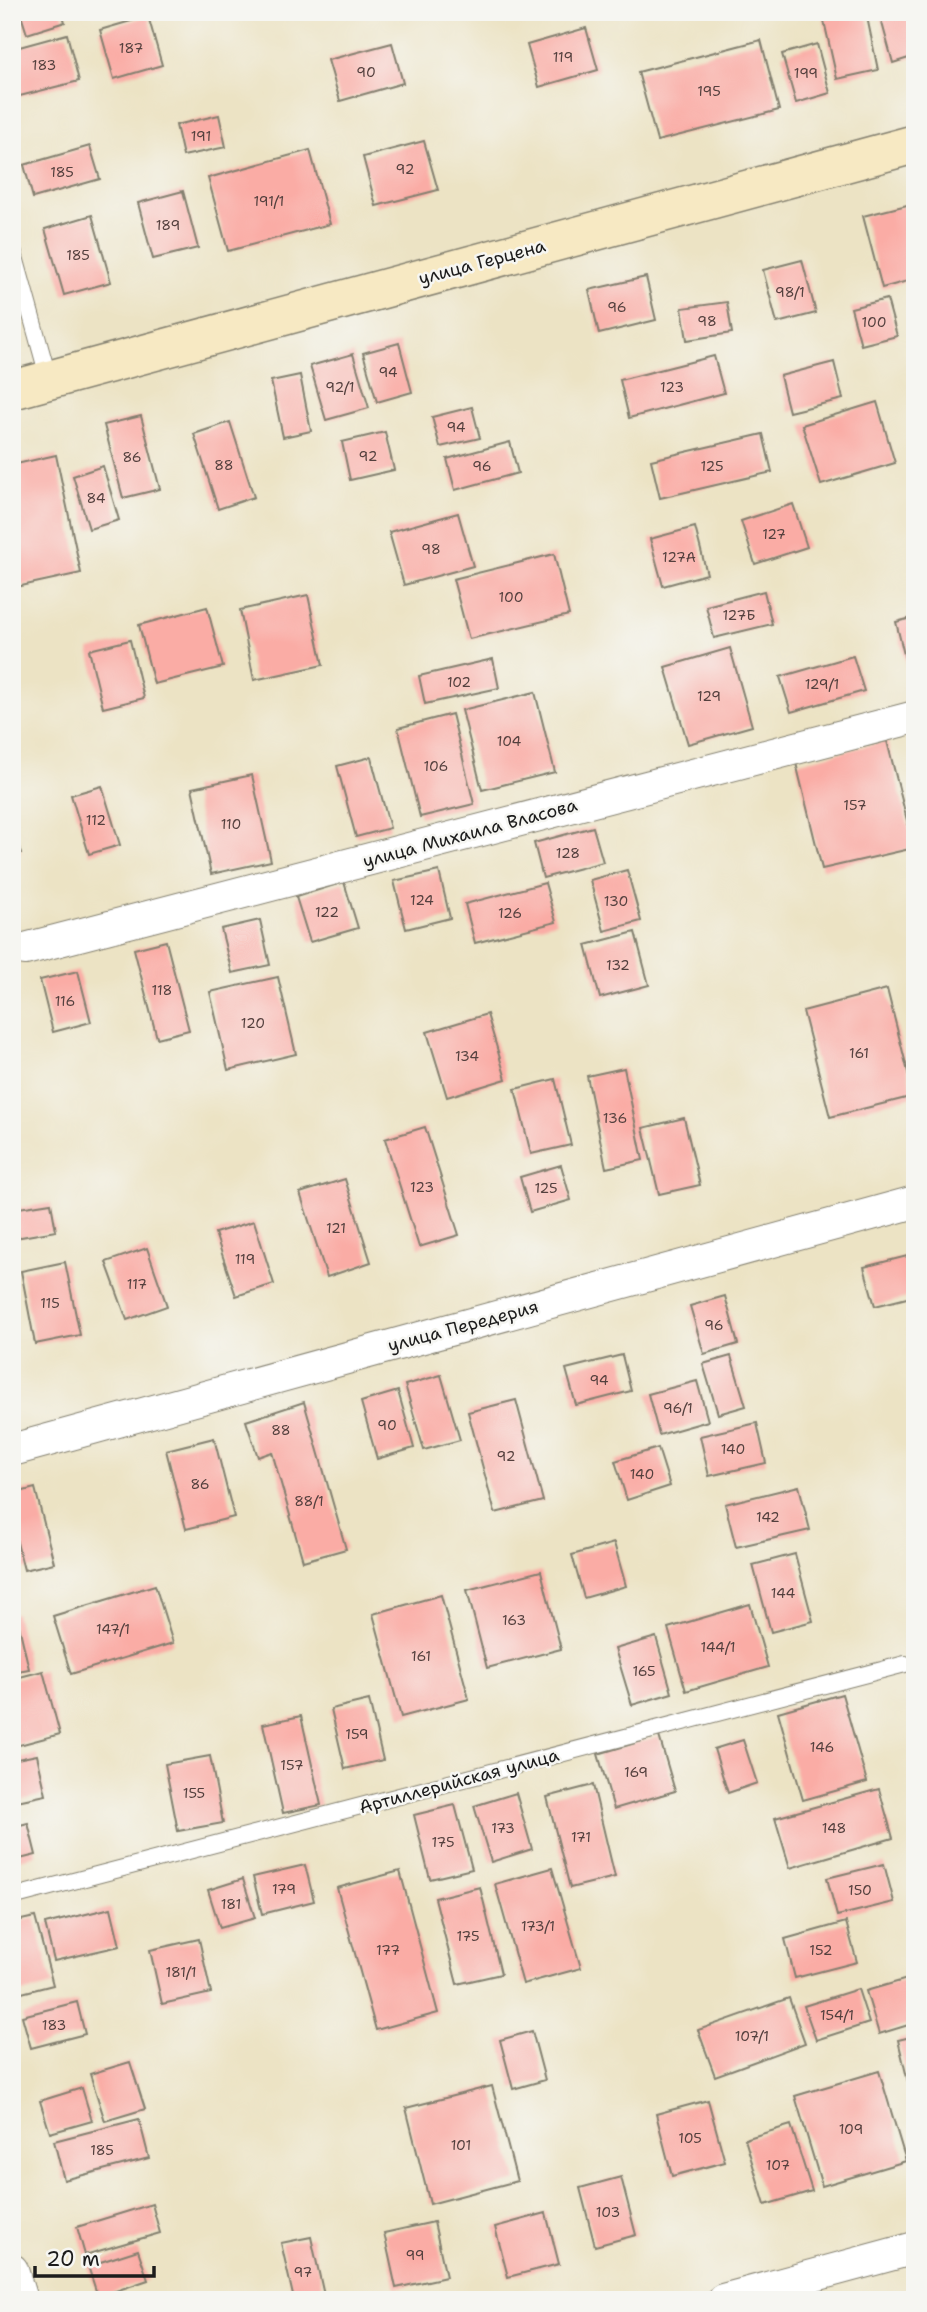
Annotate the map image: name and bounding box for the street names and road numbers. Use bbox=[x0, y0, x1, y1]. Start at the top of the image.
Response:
street label: улица Герцена bbox=[416, 234, 548, 290]
street label: улица Михаила Власова bbox=[360, 793, 580, 873]
street label: улица Передерия bbox=[385, 1294, 541, 1358]
street label: Артиллерийская улица bbox=[356, 1743, 562, 1819]

